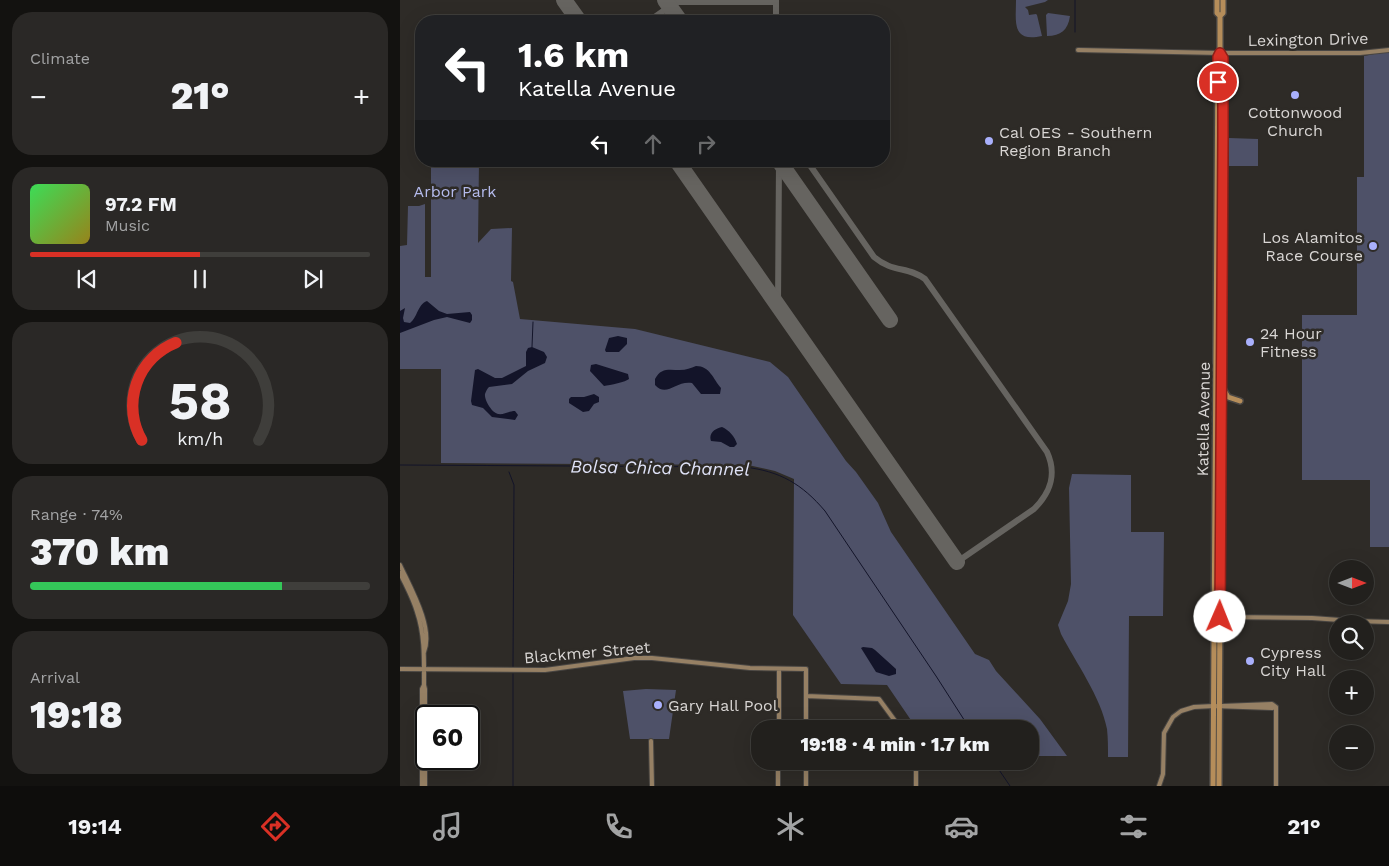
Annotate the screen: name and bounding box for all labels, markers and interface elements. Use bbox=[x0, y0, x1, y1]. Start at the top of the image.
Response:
street label: Lexington Drive bbox=[1247, 29, 1369, 50]
text: 1.6 km bbox=[518, 34, 629, 76]
icon: left bbox=[435, 35, 500, 100]
text: Climate bbox=[30, 49, 90, 68]
pin bbox=[1197, 61, 1239, 103]
icon: arrive bbox=[1204, 68, 1232, 96]
text: 21° bbox=[170, 74, 230, 118]
text: Katella Avenue bbox=[518, 76, 676, 101]
text: − bbox=[30, 80, 47, 113]
text: + bbox=[353, 80, 370, 113]
marker: Cottonwood Church bbox=[1289, 89, 1301, 101]
place label: Cottonwood Church bbox=[1248, 103, 1342, 140]
place label: Cal OES - Southern Region Branch bbox=[999, 123, 1152, 160]
icon: left bbox=[586, 130, 614, 158]
icon: ahead bbox=[639, 130, 667, 158]
icon: right bbox=[692, 130, 720, 158]
marker: Cal OES - Southern Region Branch bbox=[983, 135, 995, 147]
park label: Arbor Park bbox=[414, 182, 496, 201]
text: 97.2 FM bbox=[105, 193, 177, 216]
text: Music bbox=[105, 216, 150, 235]
place label: Los Alamitos Race Course bbox=[1262, 228, 1363, 265]
marker: Los Alamitos Race Course bbox=[1367, 240, 1379, 252]
icon: previous bbox=[73, 265, 101, 293]
icon: pause bbox=[186, 265, 214, 293]
icon: next bbox=[299, 265, 327, 293]
place label: 24 Hour Fitness bbox=[1260, 324, 1322, 361]
marker: 24 Hour Fitness bbox=[1244, 336, 1256, 348]
street label: Katella Avenue bbox=[1193, 361, 1214, 477]
text: 58 bbox=[169, 371, 231, 432]
text: km/h bbox=[177, 428, 223, 449]
water label: Bolsa Chica Channel bbox=[570, 455, 750, 480]
text: Range · 74% bbox=[30, 505, 123, 524]
text: 370 km bbox=[30, 530, 169, 574]
north arrow bbox=[1329, 560, 1374, 605]
map controls bbox=[1329, 560, 1374, 770]
position arrow bbox=[1193, 590, 1245, 642]
button: search bbox=[1329, 615, 1374, 660]
street label: Blackmer Street bbox=[523, 637, 651, 667]
place label: Cypress City Hall bbox=[1260, 643, 1326, 680]
marker: Cypress City Hall bbox=[1244, 655, 1256, 667]
text: Arrival bbox=[30, 668, 80, 687]
button: + bbox=[1329, 670, 1374, 715]
text: 19:18 bbox=[30, 693, 123, 737]
place label: Gary Hall Pool bbox=[668, 696, 778, 715]
marker: Gary Hall Pool bbox=[652, 699, 664, 711]
speed limit sign: 60 bbox=[415, 705, 480, 770]
button: − bbox=[1329, 725, 1374, 770]
text: 19:18 · 4 min · 1.7 km bbox=[801, 733, 989, 756]
icon: directions bbox=[258, 809, 293, 844]
icon: music bbox=[430, 809, 465, 844]
icon: phone bbox=[601, 809, 636, 844]
icon: climate bbox=[773, 809, 808, 844]
icon: car bbox=[944, 809, 979, 844]
icon: filters bbox=[1116, 809, 1151, 844]
text: 19:14 bbox=[68, 814, 122, 839]
text: 21° bbox=[1287, 814, 1321, 839]

